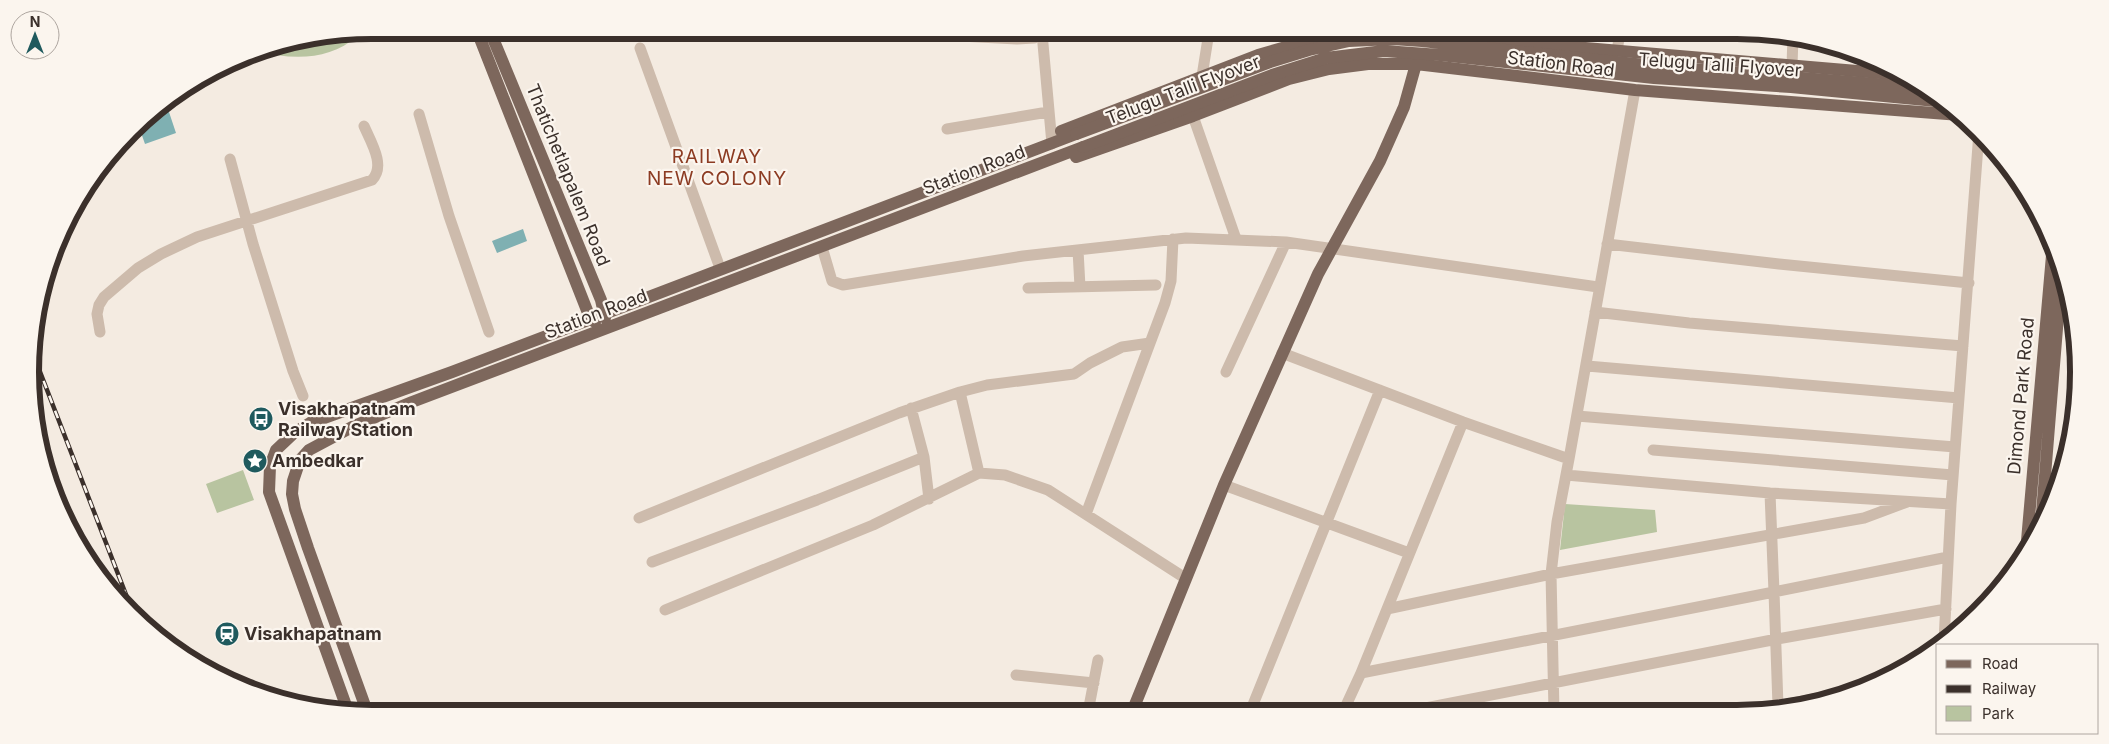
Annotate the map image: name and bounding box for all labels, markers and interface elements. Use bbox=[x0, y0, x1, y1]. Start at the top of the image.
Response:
north arrow bbox=[10, 10, 60, 60]
text: N bbox=[30, 13, 40, 30]
street label: Station Road bbox=[1506, 47, 1616, 80]
street label: Telugu Talli Flyover bbox=[1638, 48, 1802, 81]
street label: Telugu Talli Flyover bbox=[1103, 50, 1263, 129]
street label: Thatichetlapalem Road bbox=[522, 81, 615, 269]
street label: Station Road bbox=[920, 140, 1028, 199]
district label: RAILWAY NEW COLONY bbox=[647, 145, 787, 190]
street label: Station Road bbox=[542, 284, 650, 343]
street label: Dimond Park Road bbox=[2003, 317, 2038, 475]
place label: Visakhapatnam Railway Station bbox=[278, 398, 416, 440]
bus stop icon: Visakhapatnam Railway Station bbox=[248, 406, 274, 432]
place icon: Ambedkar bbox=[242, 448, 268, 474]
place label: Ambedkar bbox=[272, 450, 364, 471]
station icon: Visakhapatnam bbox=[214, 621, 240, 647]
place label: Visakhapatnam bbox=[244, 623, 382, 644]
legend bbox=[1936, 644, 2099, 734]
text: Road bbox=[1982, 654, 2018, 673]
text: Railway bbox=[1982, 679, 2037, 698]
text: Park bbox=[1982, 704, 2015, 723]

